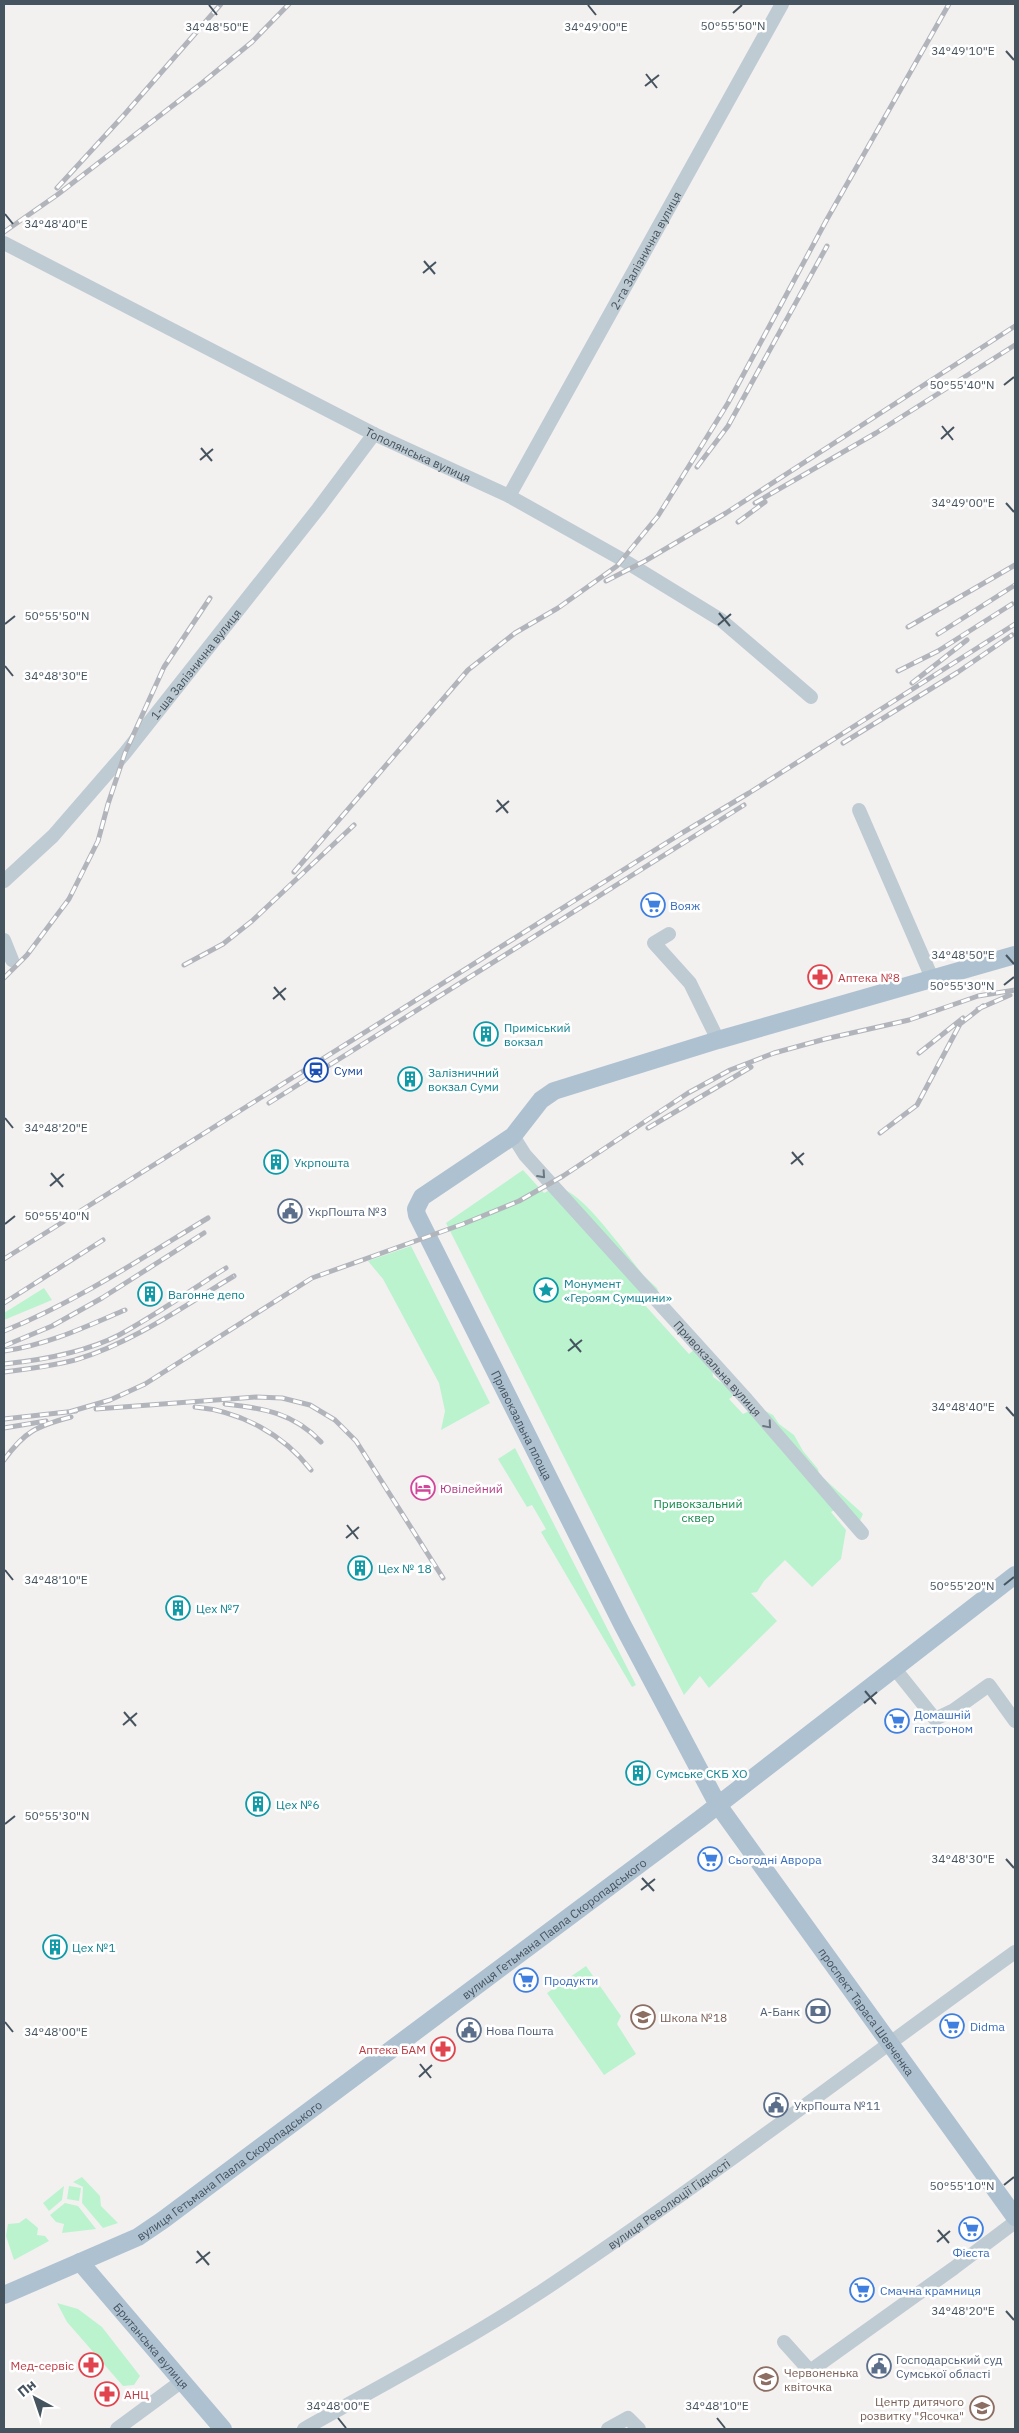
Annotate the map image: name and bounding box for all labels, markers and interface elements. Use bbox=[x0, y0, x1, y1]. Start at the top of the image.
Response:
text: 50°55'50"N bbox=[700, 18, 766, 33]
text: 34°48'50"E bbox=[185, 19, 249, 34]
text: 34°49'00"E bbox=[564, 19, 628, 34]
text: 34°49'10"E bbox=[931, 43, 995, 58]
street label: 2-га Залізнична вулиця bbox=[607, 189, 684, 312]
text: 34°48'40"E bbox=[24, 216, 88, 231]
text: 50°55'40"N bbox=[929, 377, 995, 392]
street label: Тополянська вулиця bbox=[363, 423, 473, 485]
text: 34°49'00"E bbox=[931, 495, 995, 510]
street label: 1-ша Залізнична вулиця bbox=[147, 605, 244, 722]
text: 50°55'50"N bbox=[24, 608, 90, 623]
text: 34°48'30"E bbox=[24, 668, 88, 683]
supermarket icon: Вояж bbox=[640, 892, 666, 918]
place label: Вояж bbox=[670, 898, 700, 913]
text: 34°48'50"E bbox=[931, 947, 995, 962]
pharmacy icon: Аптека №8 bbox=[807, 964, 833, 990]
place label: Аптека №8 bbox=[838, 970, 900, 985]
text: 50°55'30"N bbox=[929, 978, 995, 993]
place label: Приміський вокзал bbox=[504, 1020, 571, 1049]
building icon: Приміський вокзал bbox=[473, 1021, 499, 1047]
station icon: Суми bbox=[303, 1057, 329, 1083]
place label: Суми bbox=[334, 1063, 363, 1078]
place label: Залізничний вокзал Суми bbox=[428, 1065, 499, 1094]
building icon: Залізничний вокзал Суми bbox=[397, 1066, 423, 1092]
text: 34°48'20"E bbox=[24, 1120, 88, 1135]
building icon: Укрпошта bbox=[263, 1149, 289, 1175]
place label: Укрпошта bbox=[294, 1155, 350, 1170]
one-way arrow bbox=[536, 1169, 545, 1178]
public building icon: УкрПошта №3 bbox=[277, 1198, 303, 1224]
place label: УкрПошта №3 bbox=[308, 1204, 387, 1219]
text: 50°55'40"N bbox=[24, 1208, 90, 1223]
place label: Монумент «Героям Сумщини» bbox=[564, 1276, 672, 1305]
place icon: Монумент «Героям Сумщини» bbox=[533, 1277, 559, 1303]
building icon: Вагонне депо bbox=[137, 1281, 163, 1307]
place label: Вагонне депо bbox=[168, 1287, 245, 1302]
street label: Привокзальна вулиця bbox=[671, 1317, 765, 1419]
street label: Привокзальна площа bbox=[488, 1368, 556, 1483]
text: 34°48'40"E bbox=[931, 1399, 995, 1414]
one-way arrow bbox=[762, 1420, 771, 1429]
hotel icon: Ювілейний bbox=[410, 1475, 436, 1501]
place label: Ювілейний bbox=[440, 1481, 503, 1496]
park label: Привокзальний сквер bbox=[654, 1496, 742, 1525]
building icon: Цех № 18 bbox=[347, 1555, 373, 1581]
place label: Цех № 18 bbox=[378, 1561, 432, 1576]
text: 34°48'10"E bbox=[24, 1572, 88, 1587]
text: 50°55'20"N bbox=[929, 1578, 995, 1593]
building icon: Цех №7 bbox=[165, 1595, 191, 1621]
place label: Цех №7 bbox=[196, 1601, 240, 1616]
place label: Домашній гастроном bbox=[914, 1707, 973, 1736]
supermarket icon: Домашній гастроном bbox=[884, 1708, 910, 1734]
building icon: Сумське СКБ ХО bbox=[625, 1760, 651, 1786]
place label: Сумське СКБ ХО bbox=[656, 1766, 747, 1781]
building icon: Цех №6 bbox=[245, 1791, 271, 1817]
place label: Цех №6 bbox=[276, 1797, 320, 1812]
text: 50°55'30"N bbox=[24, 1808, 90, 1823]
supermarket icon: Сьогодні Аврора bbox=[697, 1846, 723, 1872]
text: 34°48'30"E bbox=[931, 1851, 995, 1866]
place label: Сьогодні Аврора bbox=[728, 1852, 822, 1867]
street label: вулиця Гетьмана Павла Скоропадського bbox=[459, 1854, 649, 2002]
building icon: Цех №1 bbox=[42, 1934, 68, 1960]
place label: Цех №1 bbox=[72, 1940, 116, 1955]
street label: проспект Тараса Шевченка bbox=[816, 1945, 918, 2079]
supermarket icon: Продукти bbox=[513, 1967, 539, 1993]
place label: Продукти bbox=[544, 1973, 598, 1988]
bank icon: А-Банк bbox=[805, 1998, 831, 2024]
school or university icon: Школа №18 bbox=[630, 2004, 656, 2030]
place label: А-Банк bbox=[760, 2004, 800, 2019]
place label: Школа №18 bbox=[660, 2010, 727, 2025]
supermarket icon: Didma bbox=[939, 2013, 965, 2039]
public building icon: Нова Пошта bbox=[456, 2017, 482, 2043]
place label: Didma bbox=[970, 2019, 1005, 2034]
place label: Нова Пошта bbox=[486, 2023, 554, 2038]
text: 34°48'00"E bbox=[24, 2024, 88, 2039]
pharmacy icon: Аптека БАМ bbox=[430, 2036, 456, 2062]
place label: Аптека БАМ bbox=[359, 2042, 426, 2057]
public building icon: УкрПошта №11 bbox=[763, 2092, 789, 2118]
street label: вулиця Гетьмана Павла Скоропадського bbox=[133, 2097, 325, 2243]
place label: УкрПошта №11 bbox=[794, 2098, 880, 2113]
street label: вулиця Революції Гідності bbox=[604, 2155, 733, 2252]
text: 50°55'10"N bbox=[929, 2178, 995, 2193]
supermarket icon: Фієста bbox=[958, 2216, 984, 2242]
place label: Фієста bbox=[952, 2245, 990, 2260]
supermarket icon: Смачна крамниця bbox=[849, 2277, 875, 2303]
place label: Смачна крамниця bbox=[880, 2283, 981, 2298]
street label: Британська вулиця bbox=[111, 2299, 193, 2392]
text: 34°48'20"E bbox=[931, 2303, 995, 2318]
pharmacy icon: Мед-сервіс bbox=[78, 2352, 104, 2378]
place label: Господарський суд Сумської області bbox=[896, 2352, 1002, 2381]
public building icon: Господарський суд Сумської області bbox=[866, 2353, 892, 2379]
place label: Мед-сервіс bbox=[11, 2358, 74, 2373]
place label: Червоненька квіточка bbox=[784, 2365, 859, 2394]
school or university icon: Червоненька квіточка bbox=[753, 2366, 779, 2392]
north arrow bbox=[10, 2373, 60, 2423]
text: Пн bbox=[14, 2375, 40, 2401]
pharmacy icon: АНЦ bbox=[94, 2381, 120, 2407]
place label: АНЦ bbox=[124, 2387, 149, 2402]
place label: Центр дитячого розвитку "Ясочка" bbox=[860, 2394, 964, 2423]
school or university icon: Центр дитячого розвитку "Ясочка" bbox=[969, 2395, 995, 2421]
text: 34°48'00"E bbox=[306, 2398, 370, 2413]
text: 34°48'10"E bbox=[685, 2398, 749, 2413]

